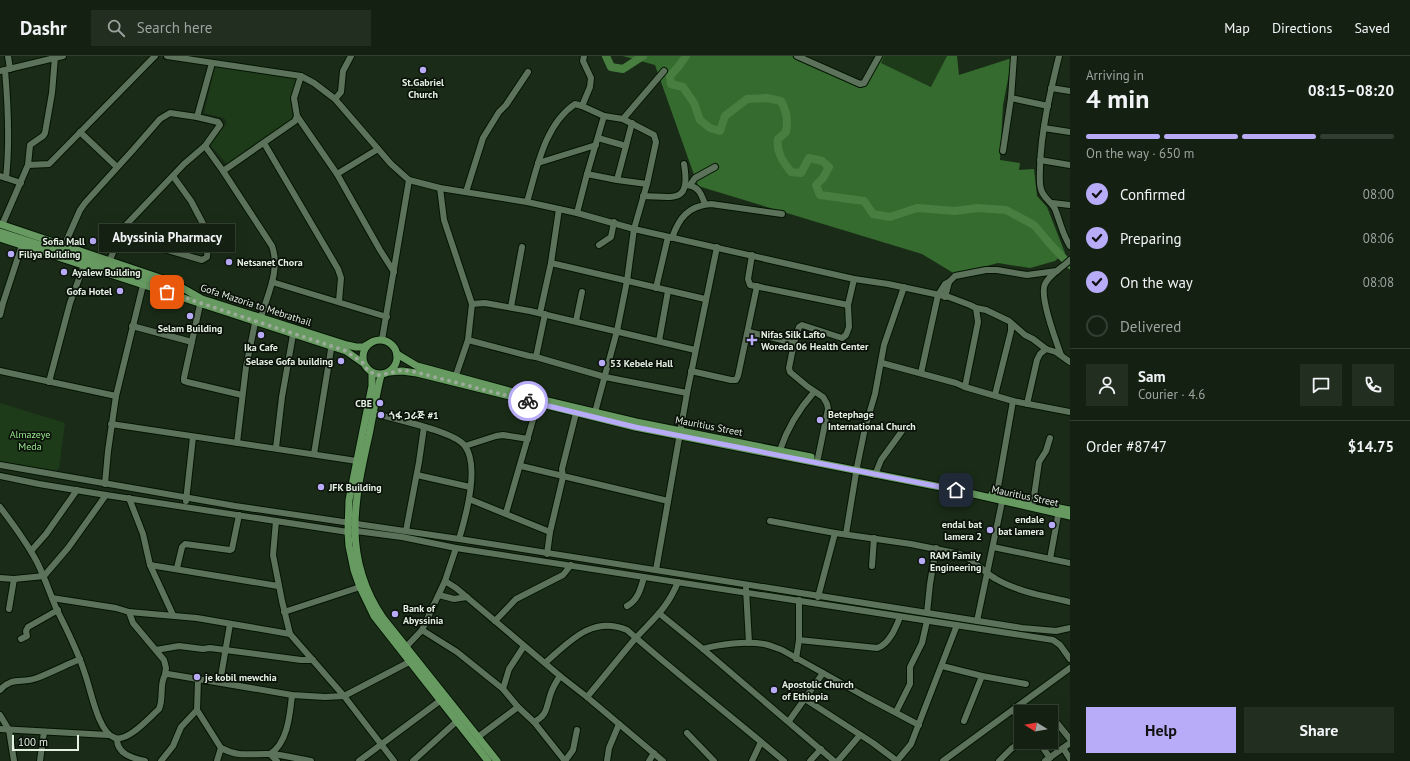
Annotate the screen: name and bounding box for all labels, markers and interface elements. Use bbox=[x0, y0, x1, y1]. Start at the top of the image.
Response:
search box bbox=[91, 10, 371, 46]
text: Dashr bbox=[20, 16, 67, 40]
icon: search bbox=[105, 17, 127, 39]
text: Search here bbox=[137, 18, 212, 37]
text: Map bbox=[1224, 19, 1250, 37]
text: Directions bbox=[1272, 19, 1332, 37]
text: Saved bbox=[1354, 19, 1390, 37]
marker: St.Gabriel Church bbox=[418, 65, 428, 75]
text: Arriving in bbox=[1086, 67, 1144, 84]
place label: St.Gabriel Church bbox=[402, 76, 444, 101]
text: 08:15–08:20 bbox=[1308, 81, 1394, 100]
text: 4 min bbox=[1086, 82, 1149, 115]
text: On the way · 650 m bbox=[1086, 145, 1194, 162]
icon: check bbox=[1086, 183, 1108, 205]
text: Confirmed bbox=[1120, 185, 1185, 204]
text: 08:00 bbox=[1363, 186, 1394, 203]
callout: Abyssinia Pharmacy bbox=[99, 224, 235, 252]
icon: check bbox=[1086, 227, 1108, 249]
text: Abyssinia Pharmacy bbox=[112, 229, 222, 246]
text: Preparing bbox=[1120, 229, 1182, 248]
text: 08:06 bbox=[1363, 230, 1394, 247]
place label: Sofia Mall bbox=[42, 235, 85, 248]
marker: Sofia Mall bbox=[88, 236, 98, 246]
place label: Filiya Building bbox=[19, 248, 80, 261]
marker: Filiya Building bbox=[6, 249, 16, 259]
place label: Netsanet Chora bbox=[237, 256, 303, 269]
marker: Netsanet Chora bbox=[224, 257, 234, 267]
place label: Ayalew Building bbox=[72, 266, 141, 279]
marker: Ayalew Building bbox=[59, 267, 69, 277]
icon: check bbox=[1086, 271, 1108, 293]
text: On the way bbox=[1120, 273, 1193, 292]
text: 08:08 bbox=[1363, 274, 1394, 291]
pin bbox=[150, 275, 184, 309]
icon: bag bbox=[156, 281, 178, 303]
street label: Gofa Mazoria to Mebrathail bbox=[199, 281, 313, 329]
place label: Gofa Hotel bbox=[67, 285, 112, 298]
marker: Gofa Hotel bbox=[115, 286, 125, 296]
marker: Selam Building bbox=[185, 311, 195, 321]
text: Delivered bbox=[1120, 317, 1181, 336]
place label: Selam Building bbox=[158, 322, 222, 335]
place label: Nifas Silk Lafto Woreda 06 Health Center bbox=[761, 328, 869, 353]
marker: Ika Cafe bbox=[256, 330, 266, 340]
marker: Nifas Silk Lafto Woreda 06 Health Center bbox=[746, 334, 758, 346]
place label: Ika Cafe bbox=[244, 341, 278, 354]
place label: Selase Gofa building bbox=[246, 355, 333, 368]
marker: Selase Gofa building bbox=[336, 356, 346, 366]
place label: 53 Kebele Hall bbox=[610, 357, 673, 370]
marker: 53 Kebele Hall bbox=[597, 358, 607, 368]
button: person bbox=[1086, 364, 1128, 406]
button: chat bbox=[1300, 364, 1342, 406]
button: phone bbox=[1352, 364, 1394, 406]
text: Sam bbox=[1138, 367, 1165, 386]
courier bbox=[508, 381, 548, 421]
text: Courier · 4.6 bbox=[1138, 386, 1205, 403]
icon: bike bbox=[517, 390, 539, 412]
place label: CBE bbox=[355, 397, 372, 410]
marker: CBE bbox=[375, 398, 385, 408]
place label: Betephage International Church bbox=[828, 408, 916, 433]
place label: ጎፋ ጋራጅ #1 bbox=[389, 409, 439, 422]
marker: ጎፋ ጋራጅ #1 bbox=[376, 410, 386, 420]
street label: Mauritius Street bbox=[674, 413, 744, 439]
marker: Betephage International Church bbox=[815, 415, 825, 425]
park label: Almazeye Meda bbox=[10, 428, 50, 453]
text: Order #8747 bbox=[1086, 437, 1167, 456]
text: $14.75 bbox=[1348, 437, 1394, 456]
pin bbox=[939, 473, 973, 507]
icon: home bbox=[945, 479, 967, 501]
place label: JFK Building bbox=[328, 481, 382, 494]
marker: JFK Building bbox=[316, 482, 326, 492]
street label: Mauritius Street bbox=[990, 483, 1060, 510]
place label: endale bat lamera bbox=[998, 513, 1044, 538]
place label: endal bat lamera 2 bbox=[942, 518, 982, 543]
marker: endale bat lamera bbox=[1047, 520, 1057, 530]
marker: endal bat lamera 2 bbox=[985, 525, 995, 535]
place label: RAM Family Engineering bbox=[930, 549, 981, 574]
marker: RAM Family Engineering bbox=[917, 556, 927, 566]
place label: Bank of Abyssinia bbox=[403, 602, 443, 627]
marker: Bank of Abyssinia bbox=[390, 609, 400, 619]
place label: je kobil mewchia bbox=[204, 671, 277, 684]
marker: je kobil mewchia bbox=[192, 672, 202, 682]
place label: Apostolic Church of Ethiopia bbox=[782, 678, 854, 703]
marker: Apostolic Church of Ethiopia bbox=[769, 685, 779, 695]
north arrow bbox=[1014, 705, 1058, 749]
map controls bbox=[1014, 705, 1058, 749]
button: Help bbox=[1086, 707, 1236, 753]
button: Share bbox=[1244, 707, 1394, 753]
scale bar bbox=[12, 733, 79, 752]
text: 100 m bbox=[18, 735, 48, 749]

